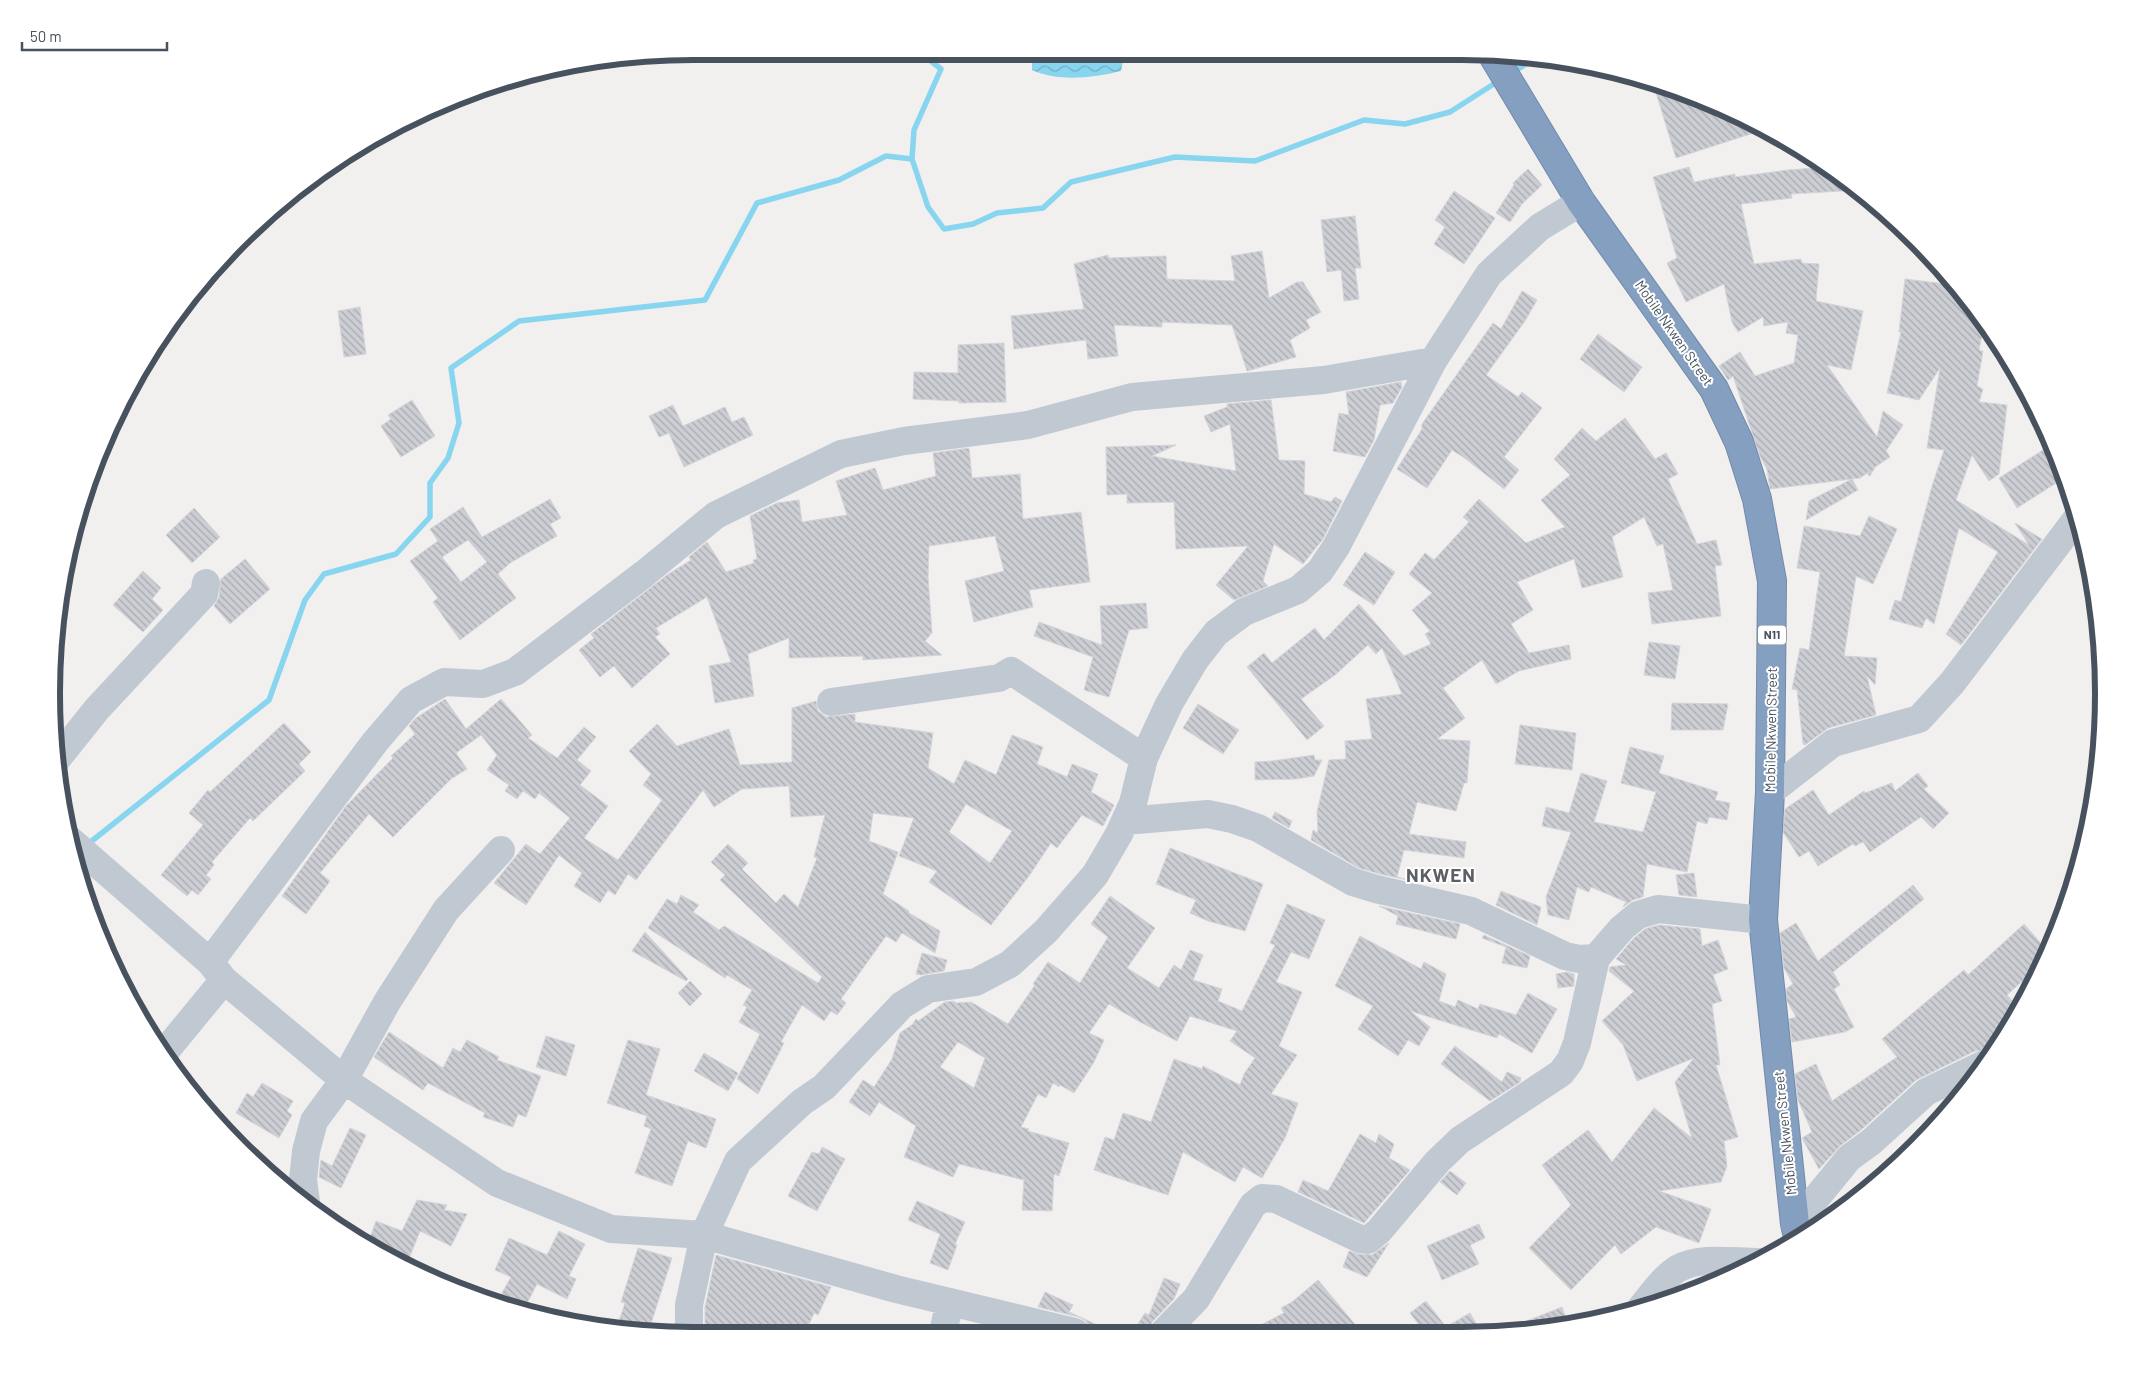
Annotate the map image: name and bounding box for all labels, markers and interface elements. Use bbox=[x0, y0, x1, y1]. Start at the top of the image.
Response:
scale bar bbox=[22, 20, 168, 52]
text: 50 m bbox=[30, 27, 62, 45]
street label: Mobile Nkwen Street bbox=[1632, 277, 1717, 389]
road number: N11 bbox=[1758, 626, 1786, 644]
street label: Mobile Nkwen Street bbox=[1761, 668, 1780, 792]
district label: NKWEN bbox=[1406, 863, 1476, 886]
street label: Mobile Nkwen Street bbox=[1770, 1070, 1799, 1196]

